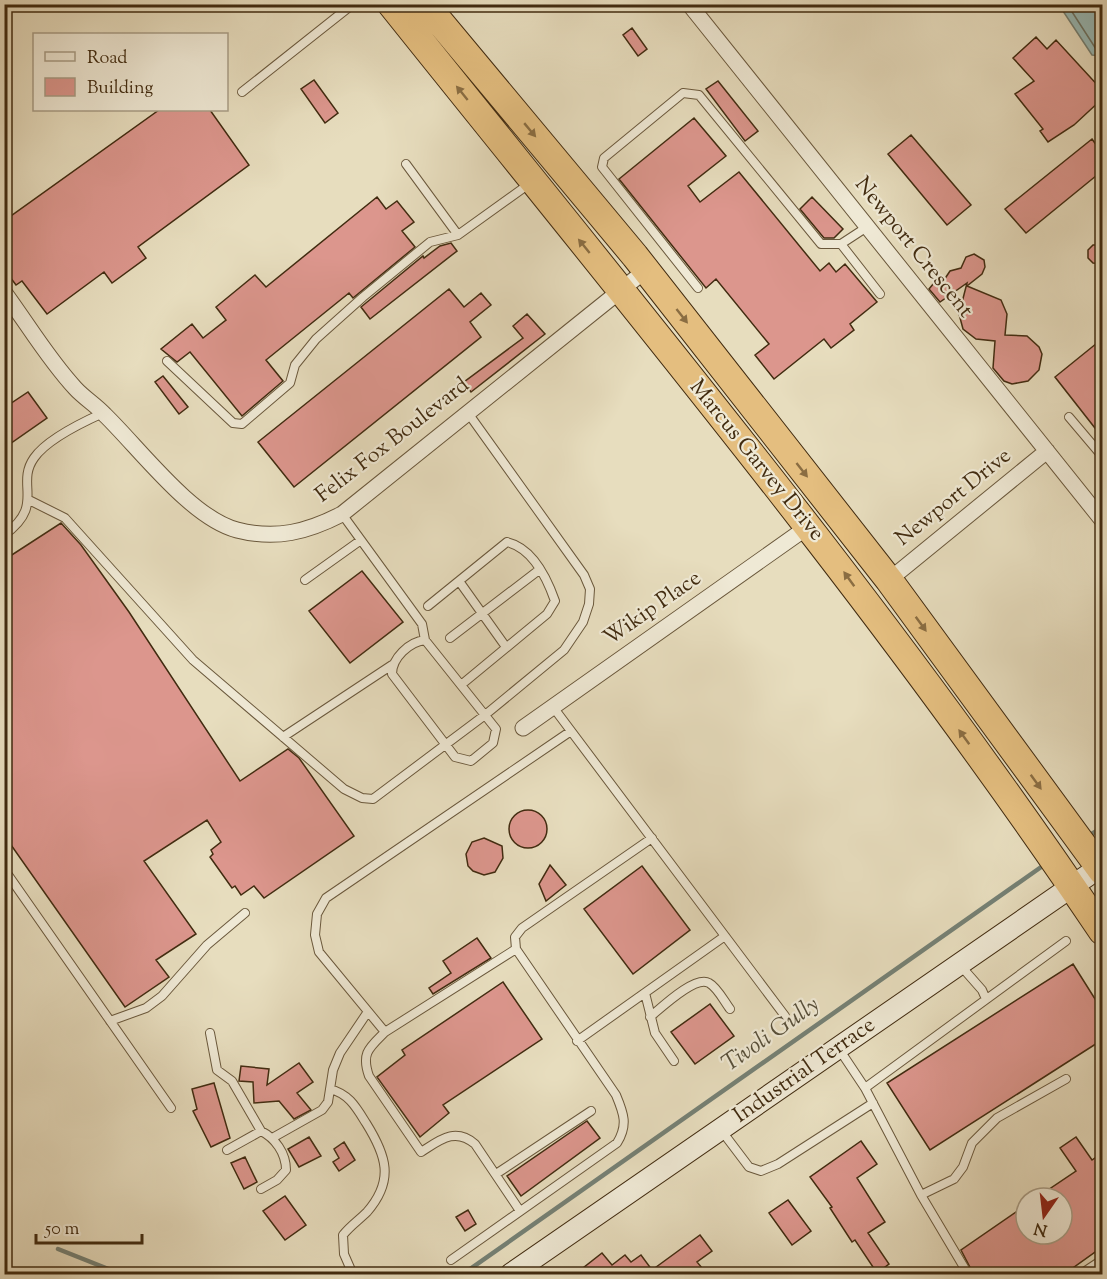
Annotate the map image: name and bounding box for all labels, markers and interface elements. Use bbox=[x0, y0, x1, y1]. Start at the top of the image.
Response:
legend bbox=[33, 33, 228, 111]
text: Road bbox=[87, 46, 127, 72]
text: Building bbox=[87, 76, 153, 102]
one-way arrow bbox=[455, 85, 468, 101]
one-way arrow bbox=[523, 122, 536, 137]
street label: Newport Crescent bbox=[846, 171, 980, 326]
one-way arrow bbox=[578, 238, 590, 253]
one-way arrow bbox=[675, 309, 687, 324]
street label: Felix Fox Boulevard bbox=[309, 371, 477, 511]
street label: Marcus Garvey Drive bbox=[681, 373, 831, 549]
street label: Newport Drive bbox=[889, 441, 1019, 555]
one-way arrow bbox=[796, 462, 808, 477]
street label: Wikip Place bbox=[598, 563, 708, 655]
one-way arrow bbox=[843, 572, 855, 588]
one-way arrow bbox=[915, 616, 927, 632]
one-way arrow bbox=[958, 729, 970, 745]
one-way arrow bbox=[1030, 774, 1042, 789]
water label: Tivoli Gully bbox=[715, 989, 827, 1081]
street label: Industrial Terrace bbox=[727, 1010, 883, 1132]
north arrow bbox=[1014, 1186, 1074, 1246]
scale bar bbox=[36, 1207, 142, 1245]
text: N bbox=[1032, 1215, 1050, 1241]
text: 50 m bbox=[44, 1217, 80, 1243]

